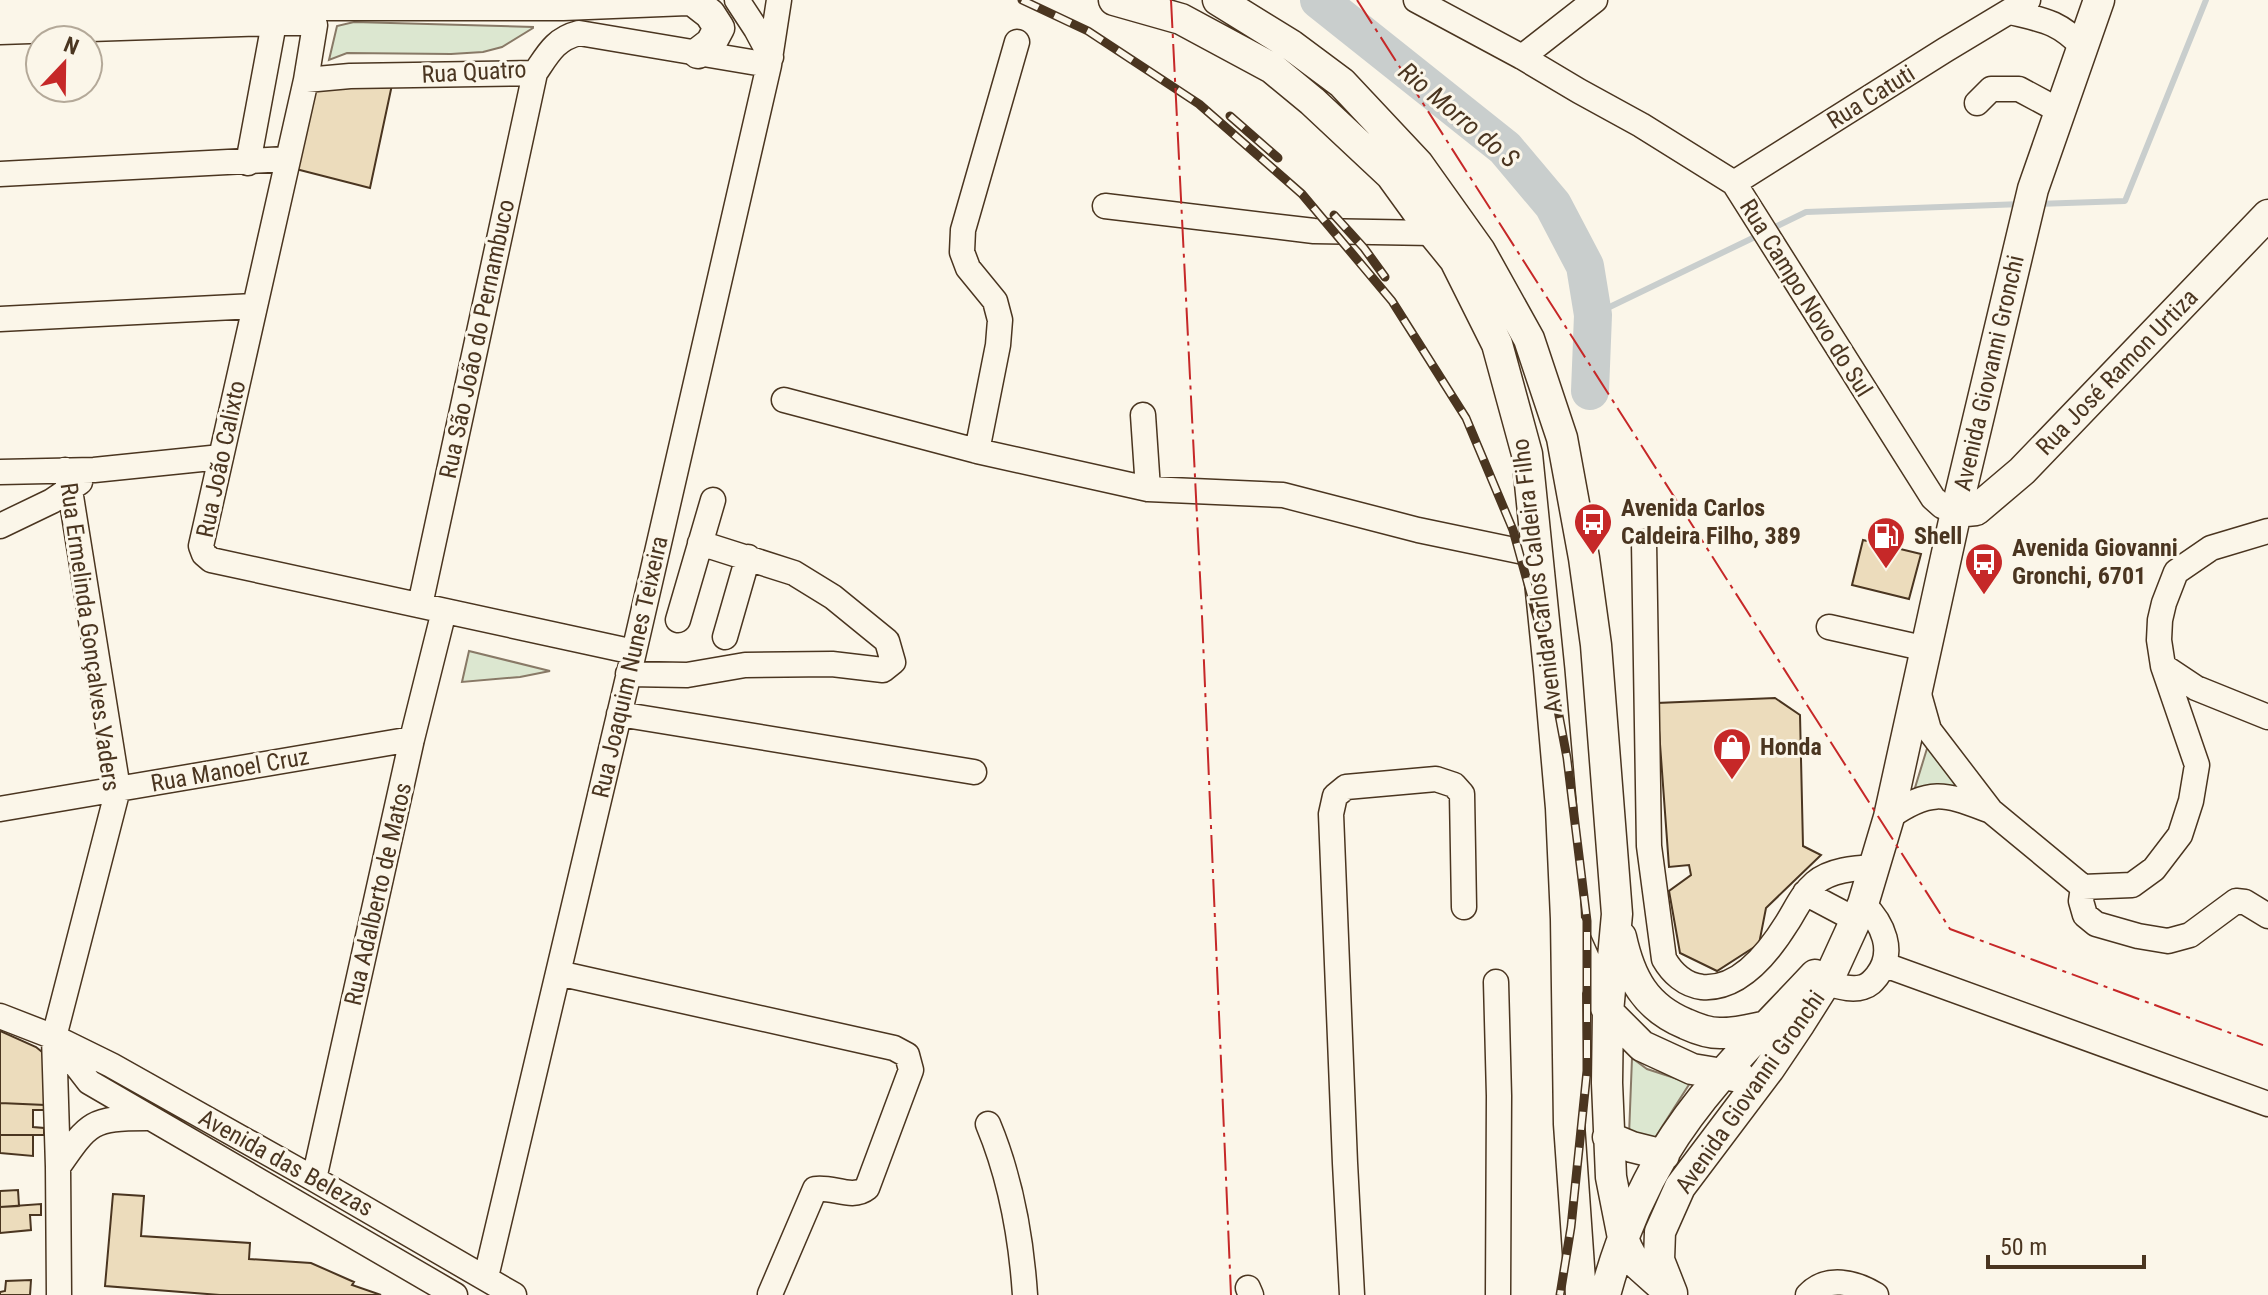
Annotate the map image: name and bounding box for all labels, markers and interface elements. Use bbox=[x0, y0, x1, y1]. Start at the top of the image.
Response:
north arrow bbox=[24, 24, 104, 104]
text: N bbox=[60, 32, 82, 60]
street label: Rua Quatro bbox=[421, 55, 527, 89]
water label: Rio Morro do S bbox=[1393, 56, 1526, 174]
street label: Rua Catuti bbox=[1822, 59, 1920, 135]
street label: Rua Campo Novo do Sul bbox=[1734, 194, 1878, 402]
street label: Rua São João do Pernambuco bbox=[434, 197, 520, 481]
street label: Avenida Giovanni Gronchi bbox=[1948, 252, 2030, 494]
street label: Rua José Ramon Urtiza bbox=[2030, 283, 2204, 461]
street label: Rua João Calixto bbox=[191, 378, 251, 540]
street label: Avenida Carlos Caldeira Filho bbox=[1506, 437, 1568, 715]
street label: Rua Ermelinda Gonçalves Vaders bbox=[54, 481, 126, 793]
place label: Avenida Carlos Caldeira Filho, 389 bbox=[1621, 494, 1801, 550]
bus stop icon: Avenida Carlos Caldeira Filho, 389 bbox=[1572, 501, 1614, 556]
fuel station icon: Shell bbox=[1865, 515, 1907, 570]
place label: Shell bbox=[1914, 522, 1962, 550]
street label: Rua Joaquim Nunes Teixeira bbox=[586, 533, 674, 801]
place label: Avenida Giovanni Gronchi, 6701 bbox=[2012, 534, 2178, 590]
bus stop icon: Avenida Giovanni Gronchi, 6701 bbox=[1963, 541, 2005, 596]
shop icon: Honda bbox=[1711, 726, 1753, 781]
place label: Honda bbox=[1760, 733, 1822, 761]
street label: Rua Manoel Cruz bbox=[149, 742, 311, 798]
street label: Rua Adalberto de Matos bbox=[339, 780, 417, 1008]
street label: Avenida Giovanni Gronchi bbox=[1669, 985, 1831, 1199]
street label: Avenida das Belezas bbox=[194, 1104, 378, 1222]
scale bar bbox=[1988, 1219, 2144, 1269]
text: 50 m bbox=[2000, 1233, 2047, 1261]

